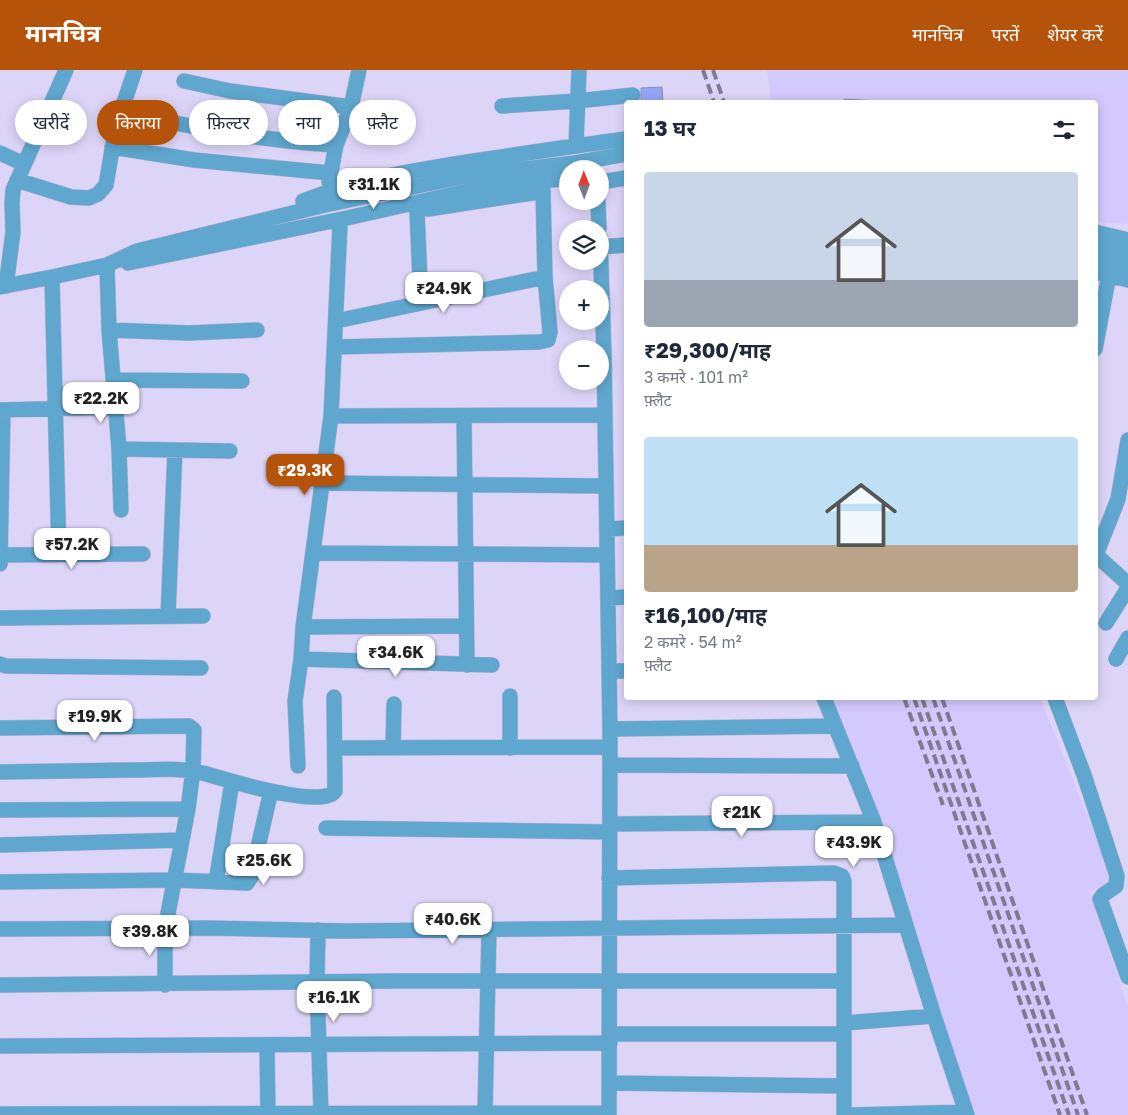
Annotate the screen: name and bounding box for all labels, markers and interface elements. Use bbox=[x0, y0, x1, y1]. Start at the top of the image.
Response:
text: मानचित्र bbox=[25, 18, 101, 47]
text: मानचित्र bbox=[912, 23, 963, 45]
text: परतें bbox=[991, 23, 1019, 45]
text: शेयर करें bbox=[1047, 23, 1103, 45]
chip: खरीदें bbox=[15, 100, 87, 145]
chip: किराया bbox=[97, 100, 179, 145]
chip: फ़िल्टर bbox=[189, 100, 268, 145]
chip: नया bbox=[278, 100, 339, 145]
chip: फ़्लैट bbox=[349, 100, 416, 145]
text: 13 घर bbox=[644, 115, 696, 141]
icon: filters bbox=[1050, 116, 1078, 144]
north arrow bbox=[559, 160, 609, 210]
map controls bbox=[559, 160, 609, 390]
pin: ₹31.1K bbox=[333, 168, 415, 210]
text: ₹31.1K bbox=[348, 174, 400, 194]
icon: home bbox=[816, 205, 906, 295]
button: layers bbox=[559, 220, 609, 270]
pin: ₹24.9K bbox=[403, 272, 485, 314]
text: ₹24.9K bbox=[416, 278, 472, 298]
button: + bbox=[559, 280, 609, 330]
text: ₹29,300/माह bbox=[644, 337, 771, 363]
button: − bbox=[559, 340, 609, 390]
text: 3 कमरे · 101 m² bbox=[644, 367, 748, 387]
pin: ₹22.2K bbox=[60, 382, 142, 424]
text: ₹22.2K bbox=[73, 388, 129, 408]
text: फ़्लैट bbox=[644, 390, 672, 410]
pin: ₹29.3K bbox=[264, 454, 346, 496]
text: ₹29.3K bbox=[277, 460, 333, 480]
icon: home bbox=[816, 470, 906, 560]
pin: ₹57.2K bbox=[31, 528, 113, 570]
text: ₹57.2K bbox=[45, 534, 99, 554]
text: ₹16,100/माह bbox=[644, 602, 767, 628]
text: 2 कमरे · 54 m² bbox=[644, 632, 741, 652]
pin: ₹34.6K bbox=[355, 636, 437, 678]
text: ₹34.6K bbox=[368, 642, 424, 662]
text: फ़्लैट bbox=[644, 655, 672, 675]
pin: ₹19.9K bbox=[54, 700, 136, 742]
text: ₹19.9K bbox=[68, 706, 122, 726]
pin: ₹21K bbox=[712, 796, 772, 838]
text: ₹21K bbox=[723, 802, 761, 822]
pin: ₹43.9K bbox=[813, 826, 895, 868]
text: ₹43.9K bbox=[826, 832, 882, 852]
pin: ₹25.6K bbox=[223, 844, 305, 886]
text: ₹25.6K bbox=[236, 850, 292, 870]
pin: ₹40.6K bbox=[412, 902, 494, 945]
text: ₹40.6K bbox=[425, 909, 481, 929]
pin: ₹39.8K bbox=[109, 914, 191, 957]
text: ₹39.8K bbox=[122, 921, 178, 941]
pin: ₹16.1K bbox=[293, 980, 375, 1023]
text: ₹16.1K bbox=[308, 987, 360, 1007]

